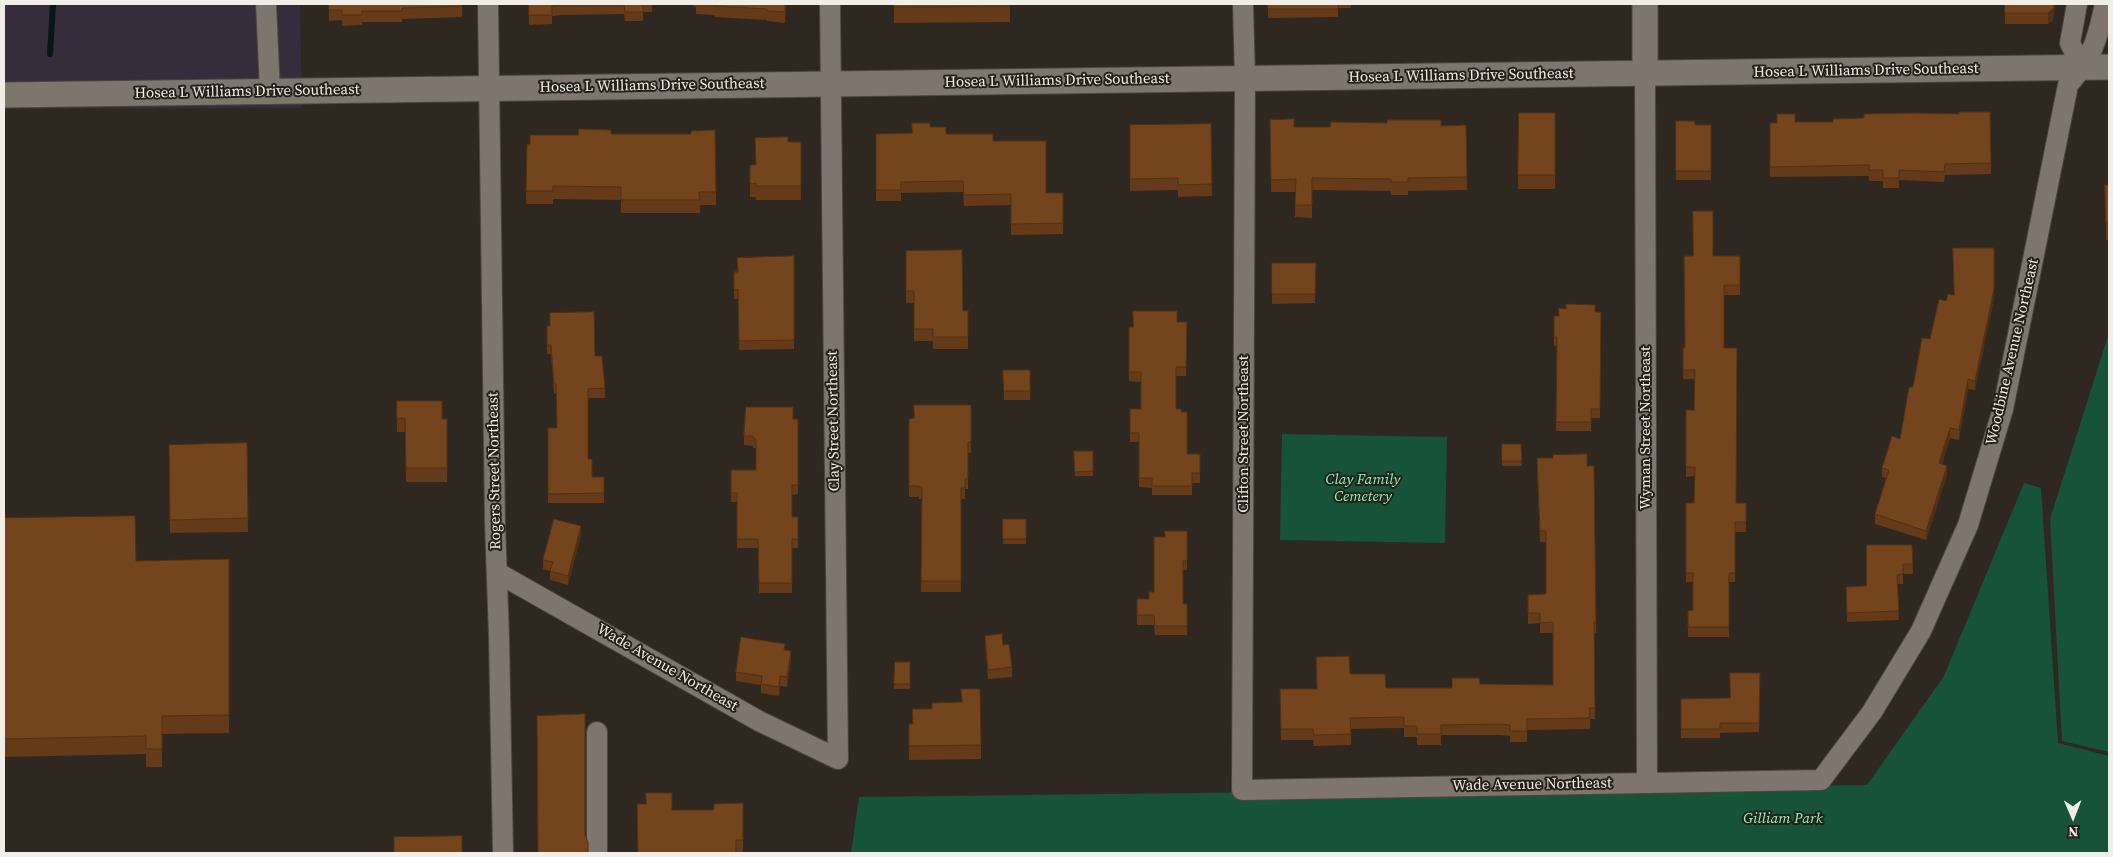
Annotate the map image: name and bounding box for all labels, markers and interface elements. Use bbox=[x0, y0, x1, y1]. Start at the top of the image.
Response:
street label: Hosea L Williams Drive Southeast bbox=[1753, 60, 1979, 82]
street label: Hosea L Williams Drive Southeast bbox=[1348, 65, 1574, 87]
street label: Hosea L Williams Drive Southeast bbox=[944, 70, 1170, 92]
street label: Hosea L Williams Drive Southeast bbox=[539, 75, 765, 97]
street label: Hosea L Williams Drive Southeast bbox=[134, 81, 360, 103]
street label: Woodbine Avenue Northeast bbox=[1983, 257, 2043, 447]
street label: Wyman Street Northeast bbox=[1637, 346, 1655, 510]
street label: Clay Street Northeast bbox=[824, 350, 844, 492]
street label: Clifton Street Northeast bbox=[1235, 355, 1253, 513]
street label: Rogers Street Northeast bbox=[485, 392, 505, 550]
park label: Clay Family Cemetery bbox=[1326, 471, 1400, 506]
street label: Wade Avenue Northeast bbox=[593, 620, 741, 716]
street label: Wade Avenue Northeast bbox=[1452, 775, 1612, 795]
north arrow bbox=[2048, 792, 2098, 842]
park label: Gilliam Park bbox=[1743, 810, 1823, 828]
text: N bbox=[2068, 822, 2079, 842]

